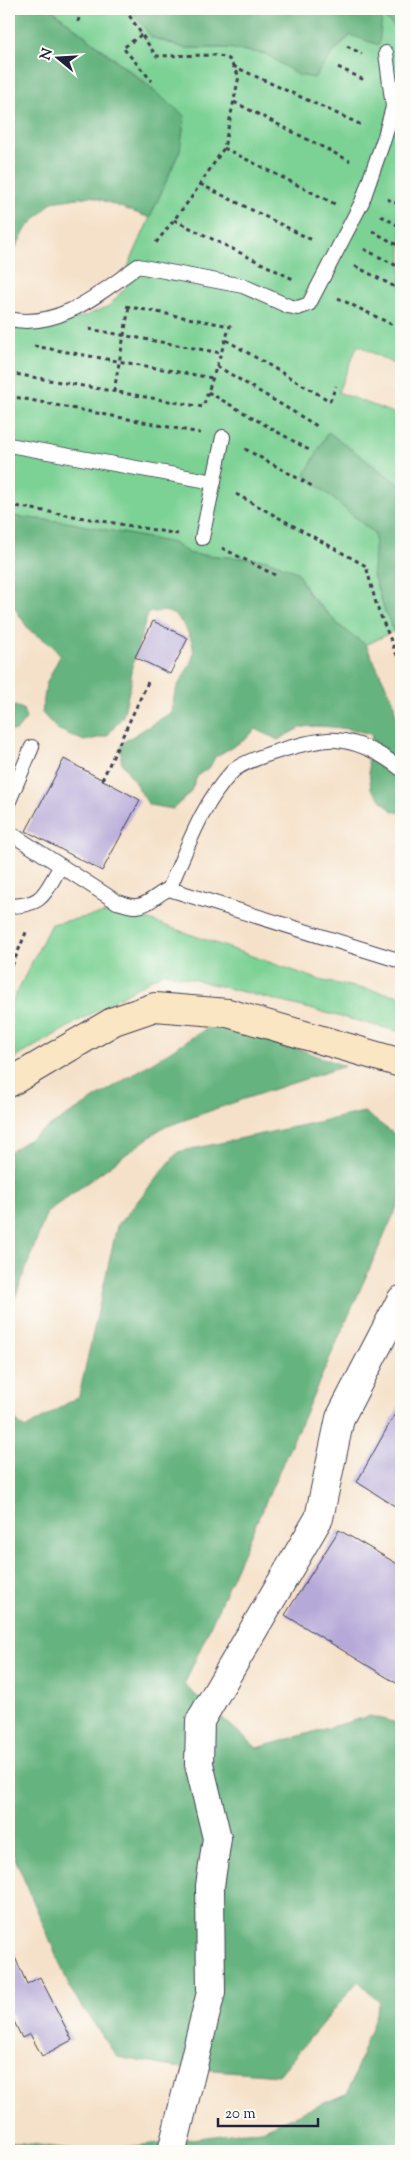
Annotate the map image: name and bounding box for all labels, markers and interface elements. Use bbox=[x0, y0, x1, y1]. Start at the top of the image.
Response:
north arrow bbox=[32, 32, 82, 82]
text: N bbox=[36, 46, 59, 63]
scale bar bbox=[218, 2095, 318, 2127]
text: 20 m bbox=[225, 2104, 256, 2125]

